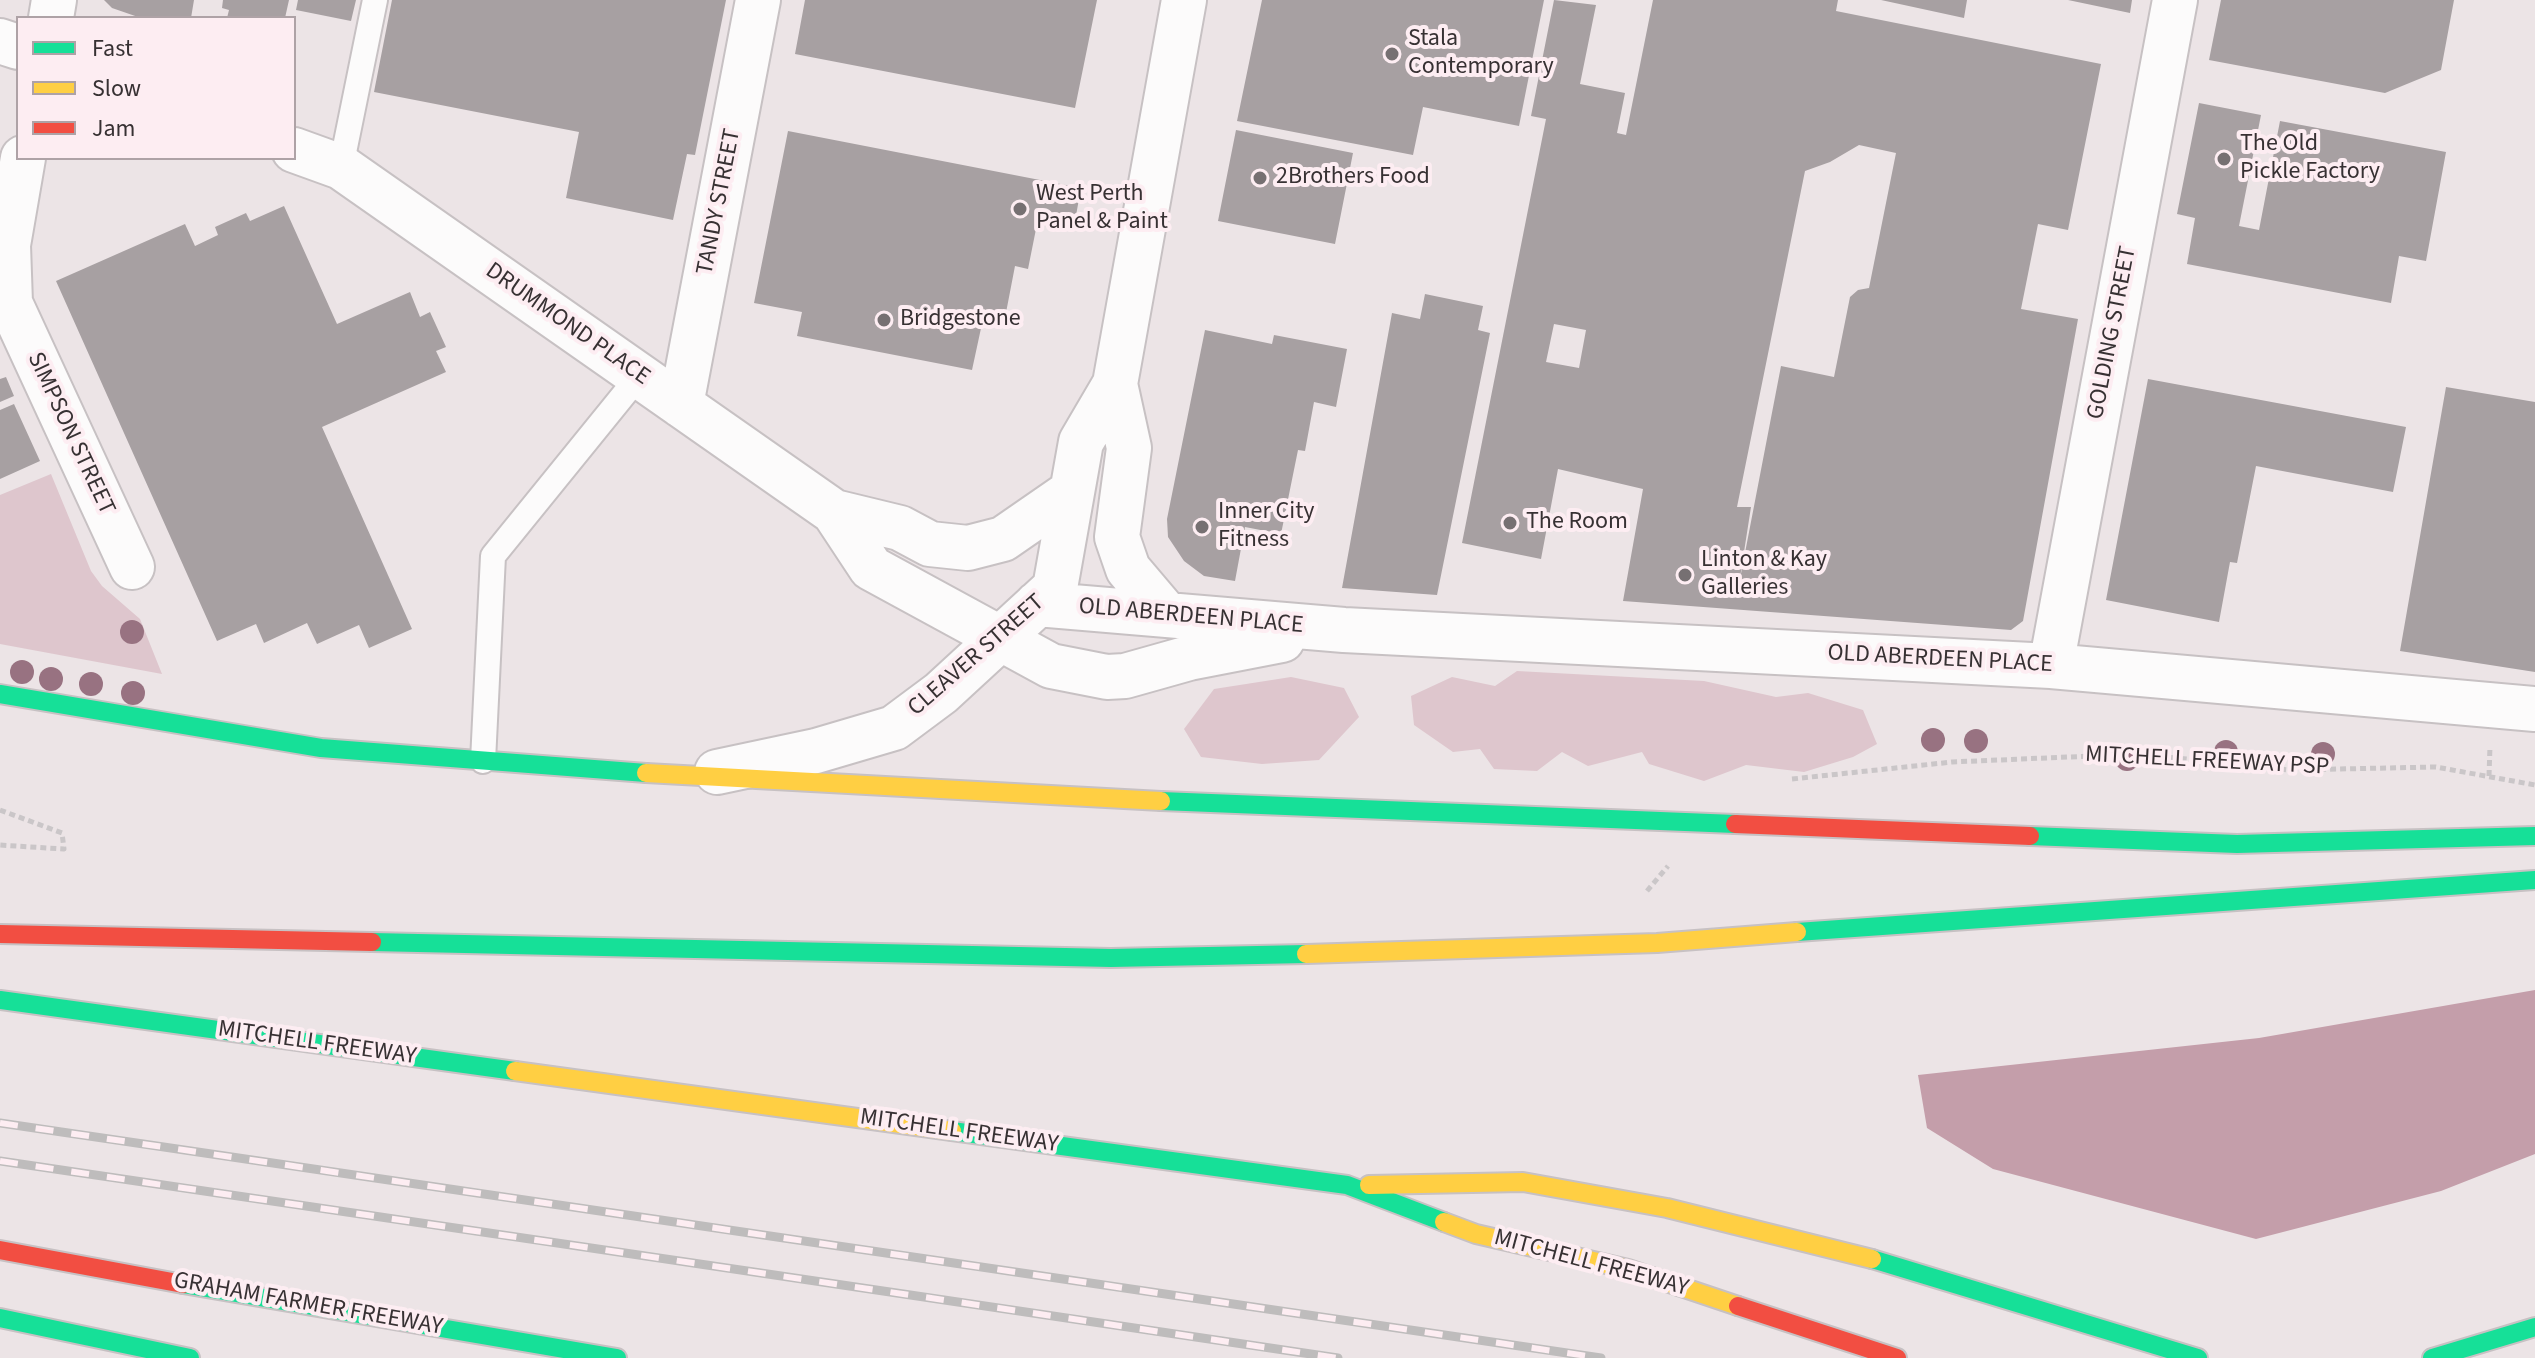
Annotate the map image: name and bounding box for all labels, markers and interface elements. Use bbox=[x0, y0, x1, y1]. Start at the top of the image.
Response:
legend bbox=[16, 16, 296, 160]
place label: Stala Contemporary bbox=[1408, 26, 1554, 82]
text: Fast bbox=[92, 31, 133, 66]
marker: Stala Contemporary bbox=[1383, 45, 1401, 63]
text: Slow bbox=[92, 71, 141, 106]
text: Jam bbox=[92, 111, 136, 146]
street label: TANDY STREET bbox=[692, 127, 748, 277]
place label: The Old Pickle Factory bbox=[2240, 131, 2380, 187]
marker: The Old Pickle Factory bbox=[2215, 150, 2233, 168]
place label: 2Brothers Food bbox=[1276, 164, 1430, 192]
marker: 2Brothers Food bbox=[1251, 169, 1269, 187]
place label: West Perth Panel & Paint bbox=[1036, 181, 1168, 237]
marker: West Perth Panel & Paint bbox=[1011, 200, 1029, 218]
street label: GOLDING STREET bbox=[2082, 244, 2144, 422]
street label: DRUMMOND PLACE bbox=[479, 257, 655, 393]
place label: Bridgestone bbox=[900, 306, 1021, 334]
marker: Bridgestone bbox=[875, 311, 893, 329]
street label: SIMPSON STREET bbox=[20, 348, 120, 520]
place label: Inner City Fitness bbox=[1218, 499, 1315, 555]
place label: The Room bbox=[1526, 509, 1628, 537]
marker: The Room bbox=[1501, 514, 1519, 532]
marker: Inner City Fitness bbox=[1193, 518, 1211, 536]
place label: Linton & Kay Galleries bbox=[1701, 547, 1827, 603]
marker: Linton & Kay Galleries bbox=[1676, 566, 1694, 584]
street label: CLEAVER STREET bbox=[903, 589, 1051, 723]
street label: OLD ABERDEEN PLACE bbox=[1077, 593, 1305, 641]
street label: OLD ABERDEEN PLACE bbox=[1827, 640, 2053, 680]
street label: MITCHELL FREEWAY PSP bbox=[2084, 741, 2330, 783]
street label: MITCHELL FREEWAY bbox=[216, 1016, 418, 1072]
street label: MITCHELL FREEWAY bbox=[858, 1104, 1060, 1160]
street label: MITCHELL FREEWAY bbox=[1491, 1224, 1691, 1304]
street label: GRAHAM FARMER FREEWAY bbox=[171, 1267, 445, 1343]

